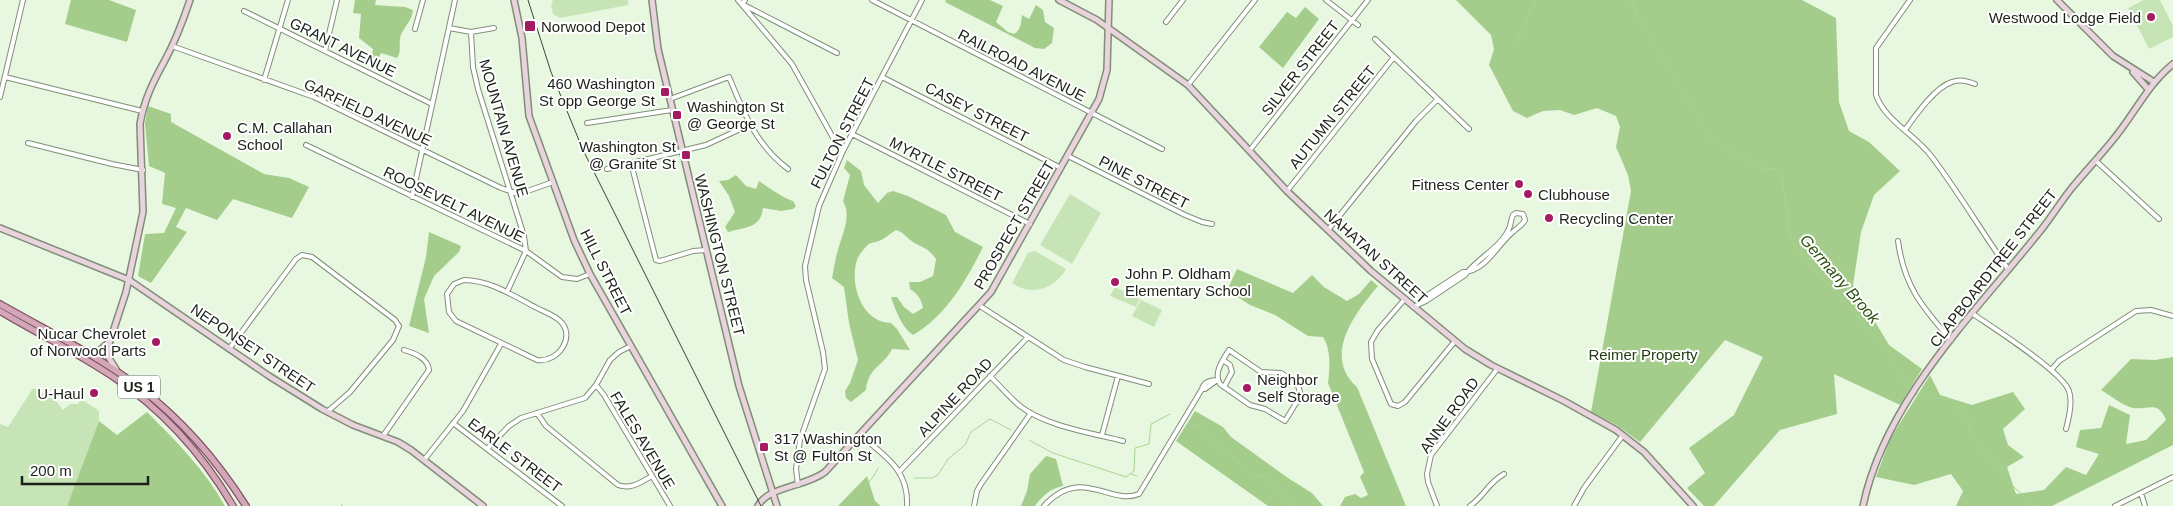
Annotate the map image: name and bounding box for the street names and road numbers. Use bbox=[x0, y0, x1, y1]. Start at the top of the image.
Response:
street label: GRANT AVENUE bbox=[287, 14, 399, 80]
street label: SILVER STREET bbox=[1258, 17, 1342, 119]
street label: RAILROAD AVENUE bbox=[955, 26, 1089, 104]
street label: MOUNTAIN AVENUE bbox=[476, 57, 532, 199]
street label: AUTUMN STREET bbox=[1285, 62, 1379, 172]
street label: GARFIELD AVENUE bbox=[301, 75, 435, 149]
street label: FULTON STREET bbox=[807, 75, 877, 191]
street label: CASEY STREET bbox=[922, 79, 1032, 145]
street label: MYRTLE STREET bbox=[887, 133, 1005, 205]
street label: PINE STREET bbox=[1096, 152, 1192, 212]
street label: PROSPECT STREET bbox=[970, 158, 1058, 292]
street label: ROOSEVELT AVENUE bbox=[381, 163, 527, 245]
street label: WASHINGTON STREET bbox=[692, 172, 748, 338]
street label: CLAPBOARDTREE STREET bbox=[1926, 186, 2060, 350]
street label: NAHATAN STREET bbox=[1321, 205, 1431, 307]
street label: HILL STREET bbox=[577, 226, 635, 318]
street label: NEPONSET STREET bbox=[188, 300, 318, 396]
street label: ALPINE ROAD bbox=[914, 354, 996, 440]
street label: ANNE ROAD bbox=[1416, 374, 1482, 456]
road number: US 1 bbox=[118, 376, 160, 398]
street label: FALES AVENUE bbox=[607, 388, 679, 492]
street label: EARLE STREET bbox=[465, 414, 565, 496]

